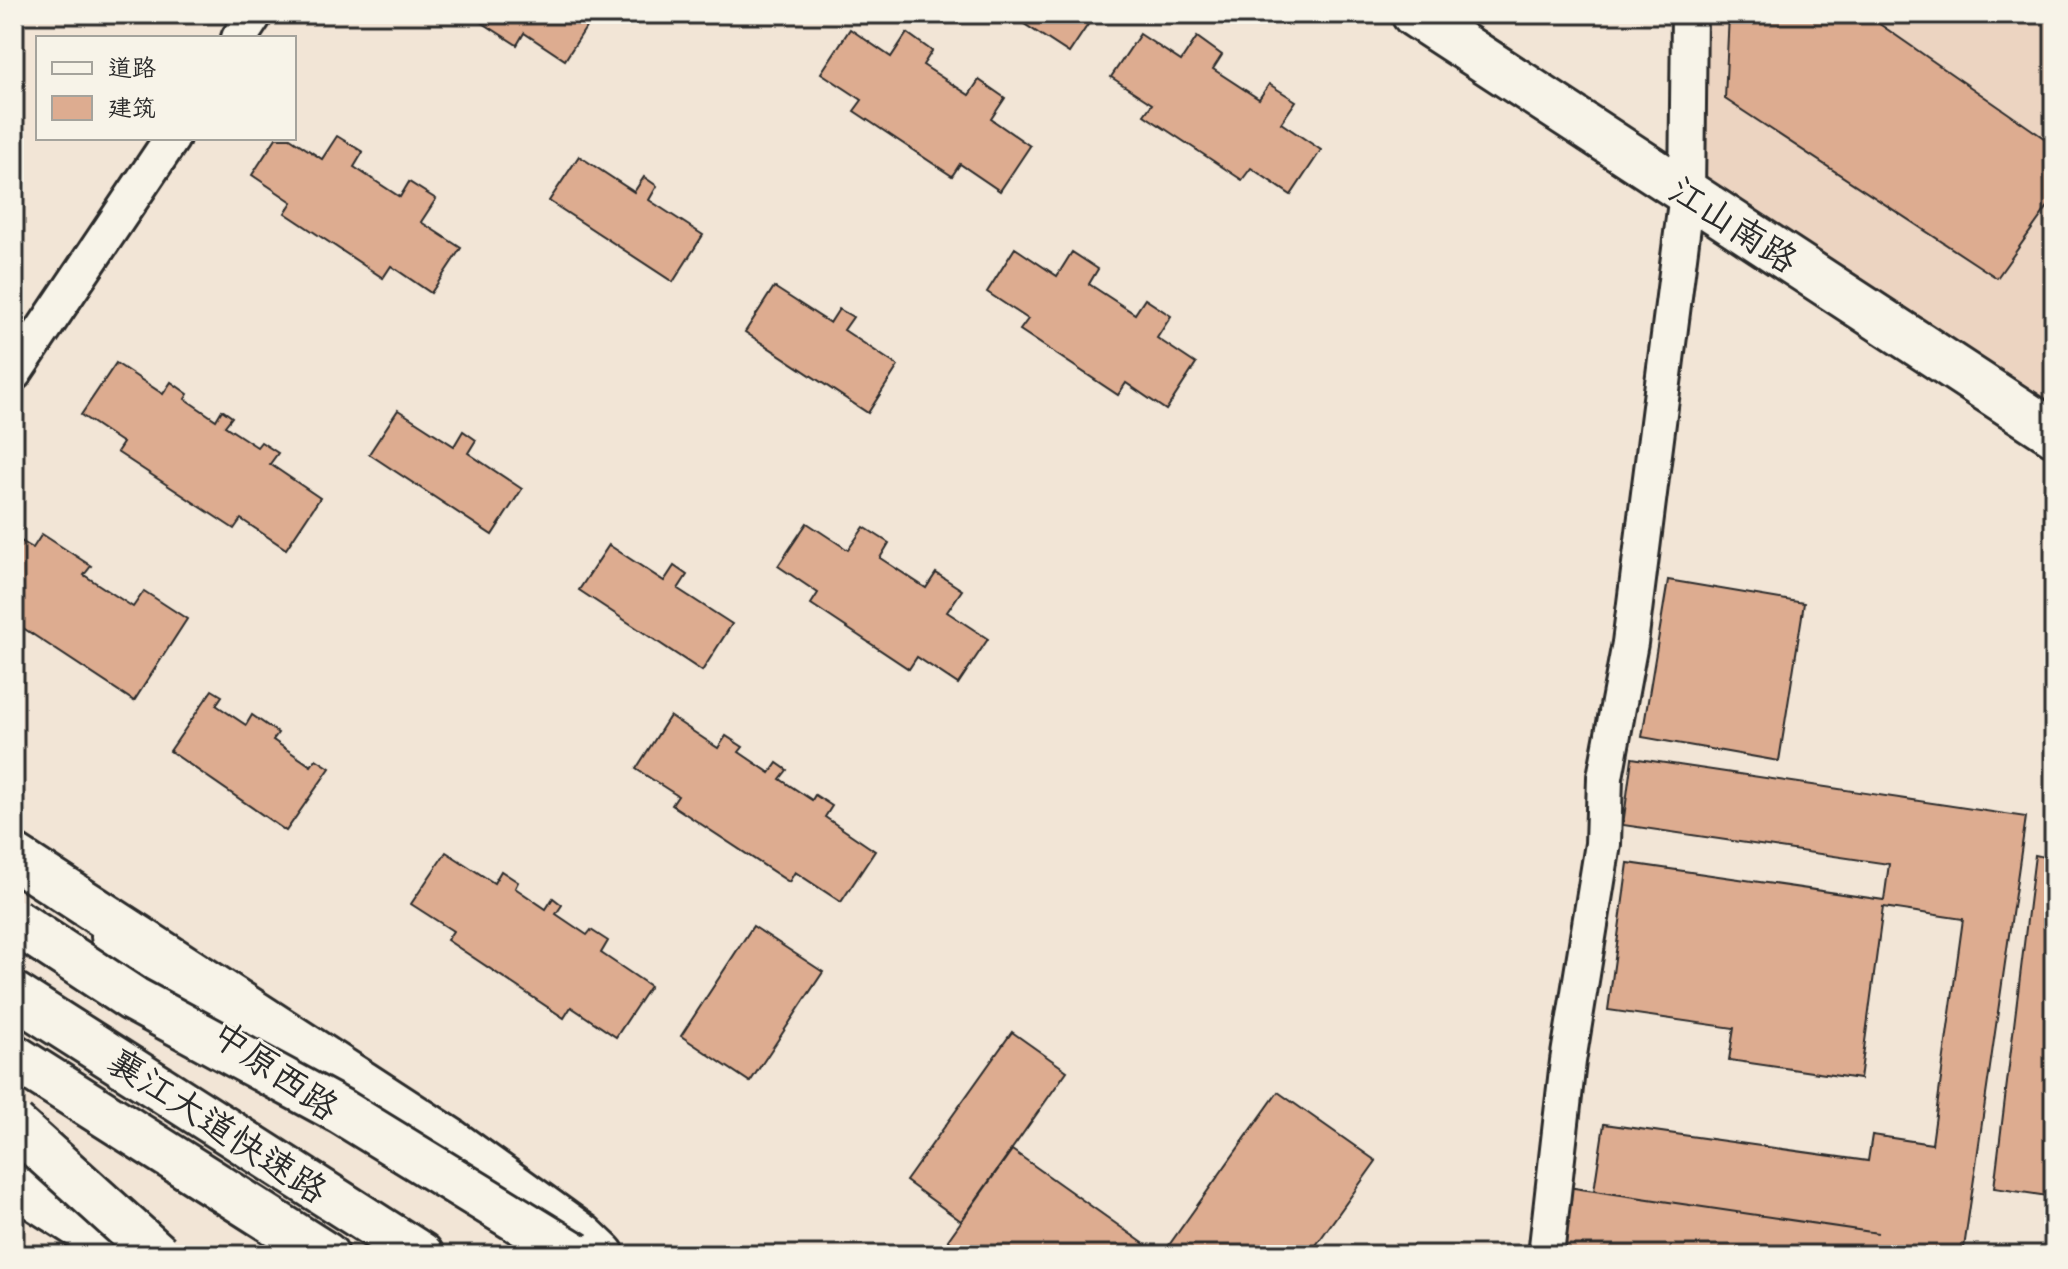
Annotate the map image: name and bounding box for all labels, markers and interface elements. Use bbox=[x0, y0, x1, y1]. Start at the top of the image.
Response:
legend bbox=[36, 36, 296, 140]
text: 道路 bbox=[108, 53, 156, 88]
text: 建筑 bbox=[108, 93, 156, 128]
street label: 江山南路 bbox=[1657, 166, 1806, 289]
street label: 中原西路 bbox=[199, 1011, 348, 1137]
street label: 襄江大道快速路 bbox=[95, 1038, 336, 1220]

